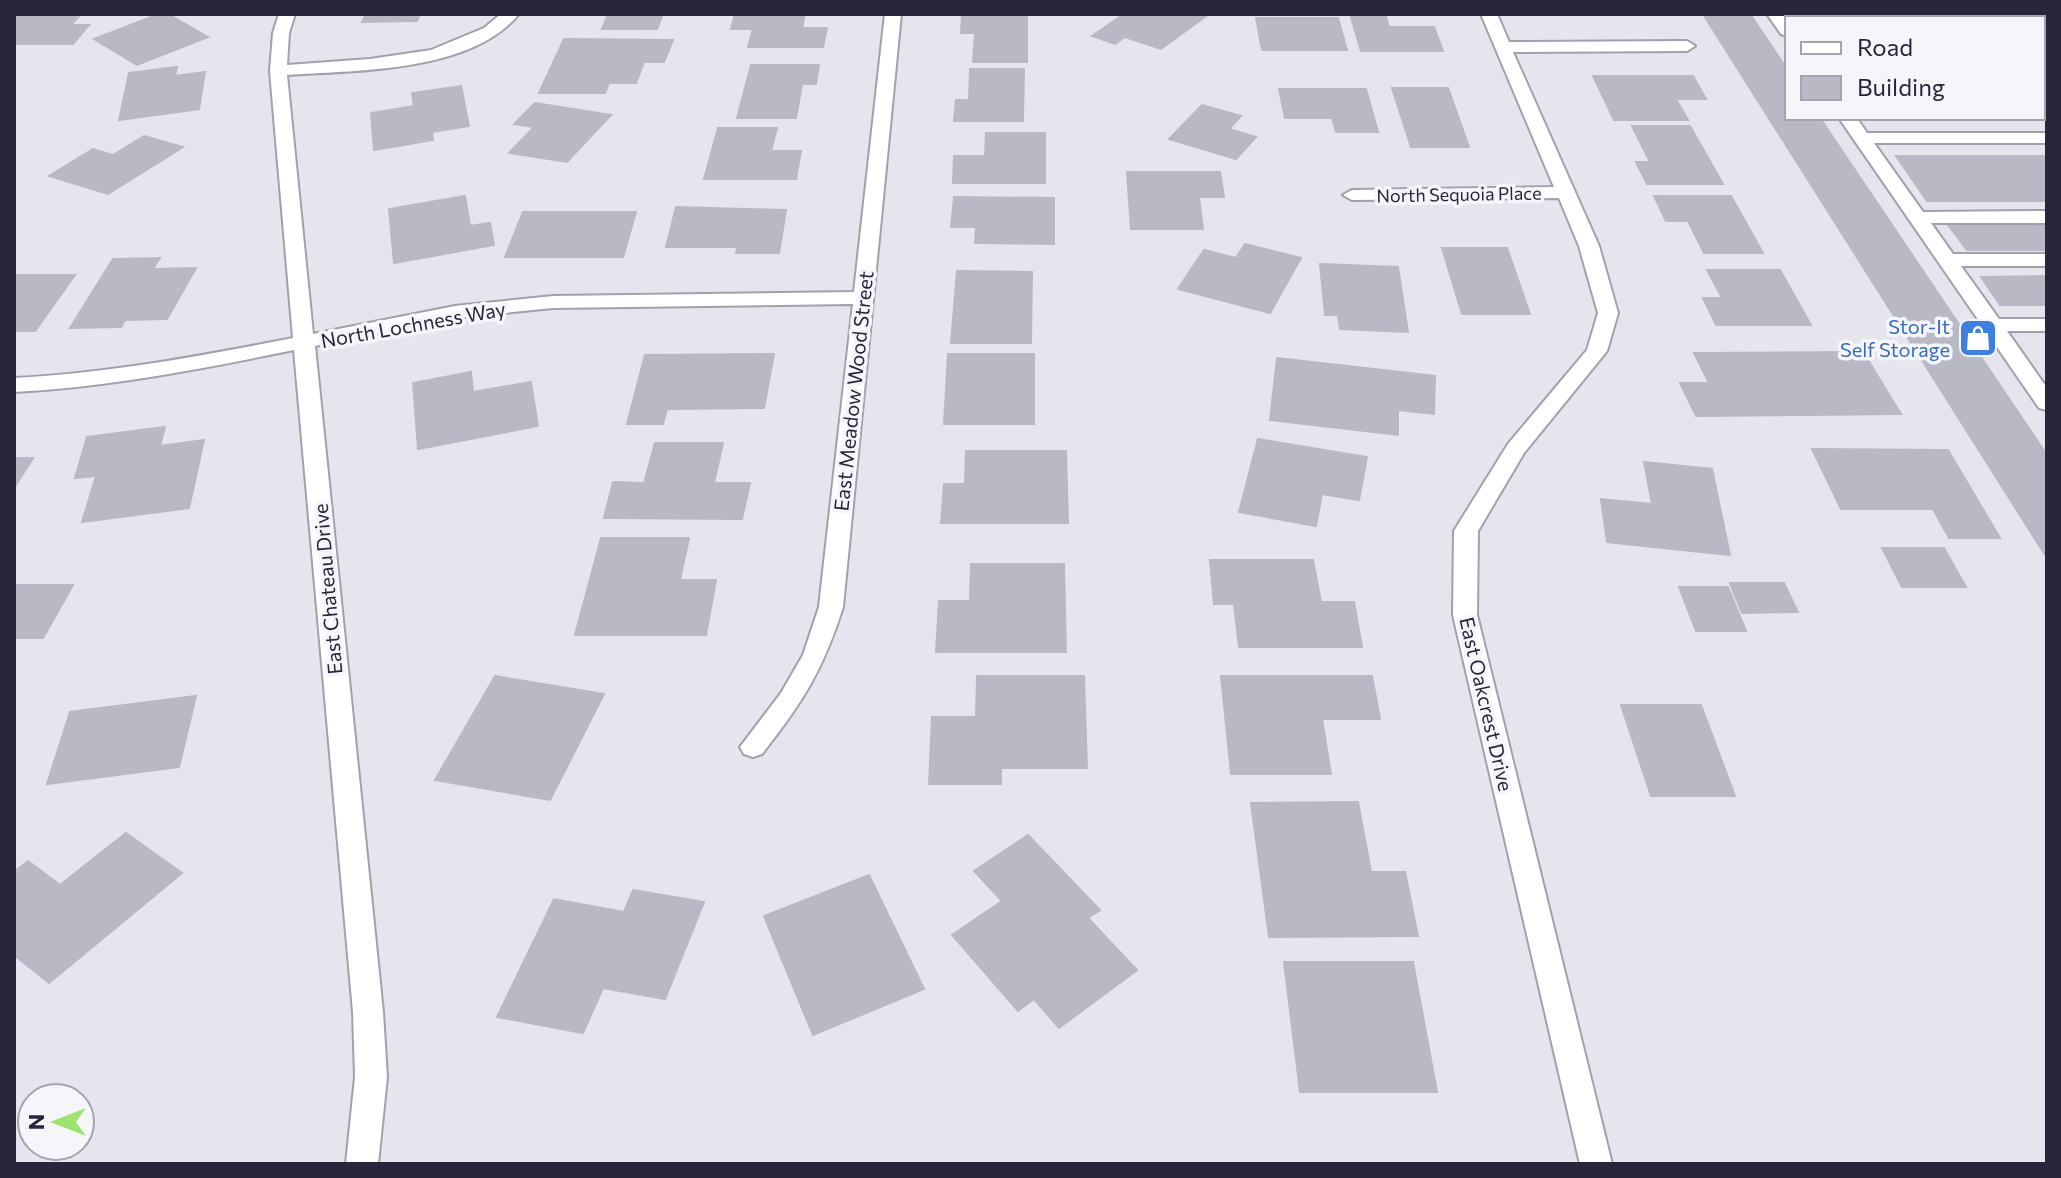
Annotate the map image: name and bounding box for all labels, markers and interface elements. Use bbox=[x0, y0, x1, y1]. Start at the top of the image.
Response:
legend bbox=[1785, 16, 2045, 120]
text: Road bbox=[1857, 32, 1913, 61]
text: Building bbox=[1857, 72, 1945, 101]
street label: North Sequoia Place bbox=[1376, 182, 1542, 206]
street label: East Meadow Wood Street bbox=[828, 270, 878, 512]
street label: North Lochness Way bbox=[319, 296, 507, 352]
place label: Stor-It Self Storage bbox=[1840, 314, 1950, 361]
shop icon: Stor-It Self Storage bbox=[1957, 317, 1999, 359]
street label: East Chateau Drive bbox=[308, 503, 346, 675]
street label: East Oakcrest Drive bbox=[1455, 615, 1519, 793]
north arrow bbox=[16, 1082, 96, 1162]
text: N bbox=[22, 1114, 49, 1130]

